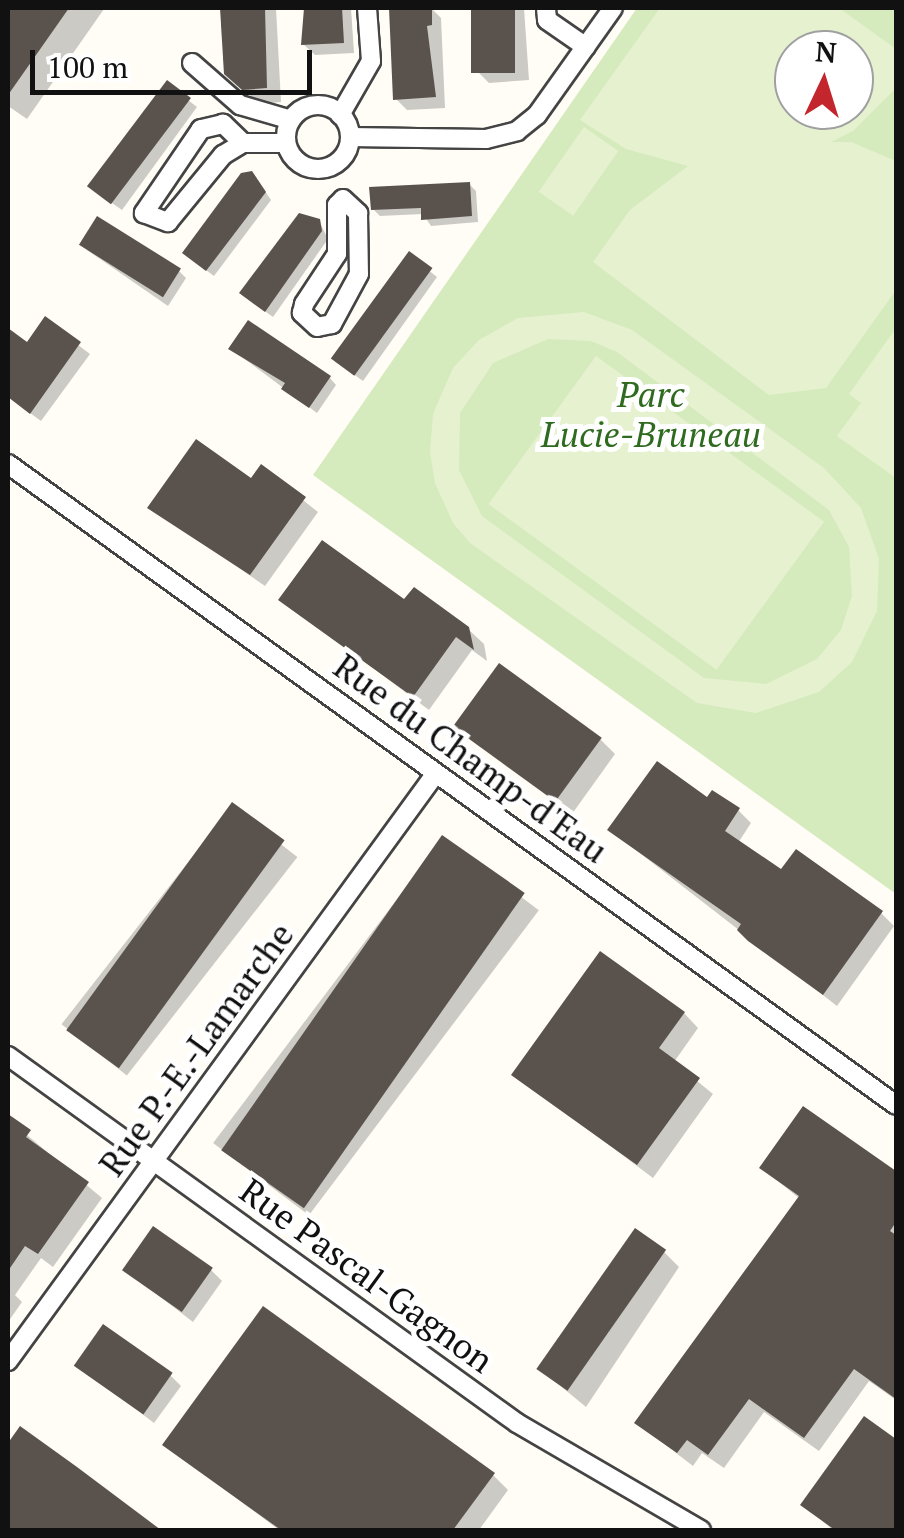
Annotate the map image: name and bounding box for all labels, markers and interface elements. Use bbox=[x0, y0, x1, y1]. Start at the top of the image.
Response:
scale bar bbox=[35, 30, 318, 92]
north arrow bbox=[774, 30, 874, 130]
text: N bbox=[814, 32, 838, 71]
text: 100 m bbox=[47, 47, 128, 87]
park label: Parc Lucie-Bruneau bbox=[541, 373, 761, 455]
street label: Rue du Champ-d'Eau bbox=[326, 645, 616, 871]
street label: Rue P.-E.-Lamarche bbox=[90, 914, 302, 1184]
street label: Rue Pascal-Gagnon bbox=[232, 1169, 502, 1381]

